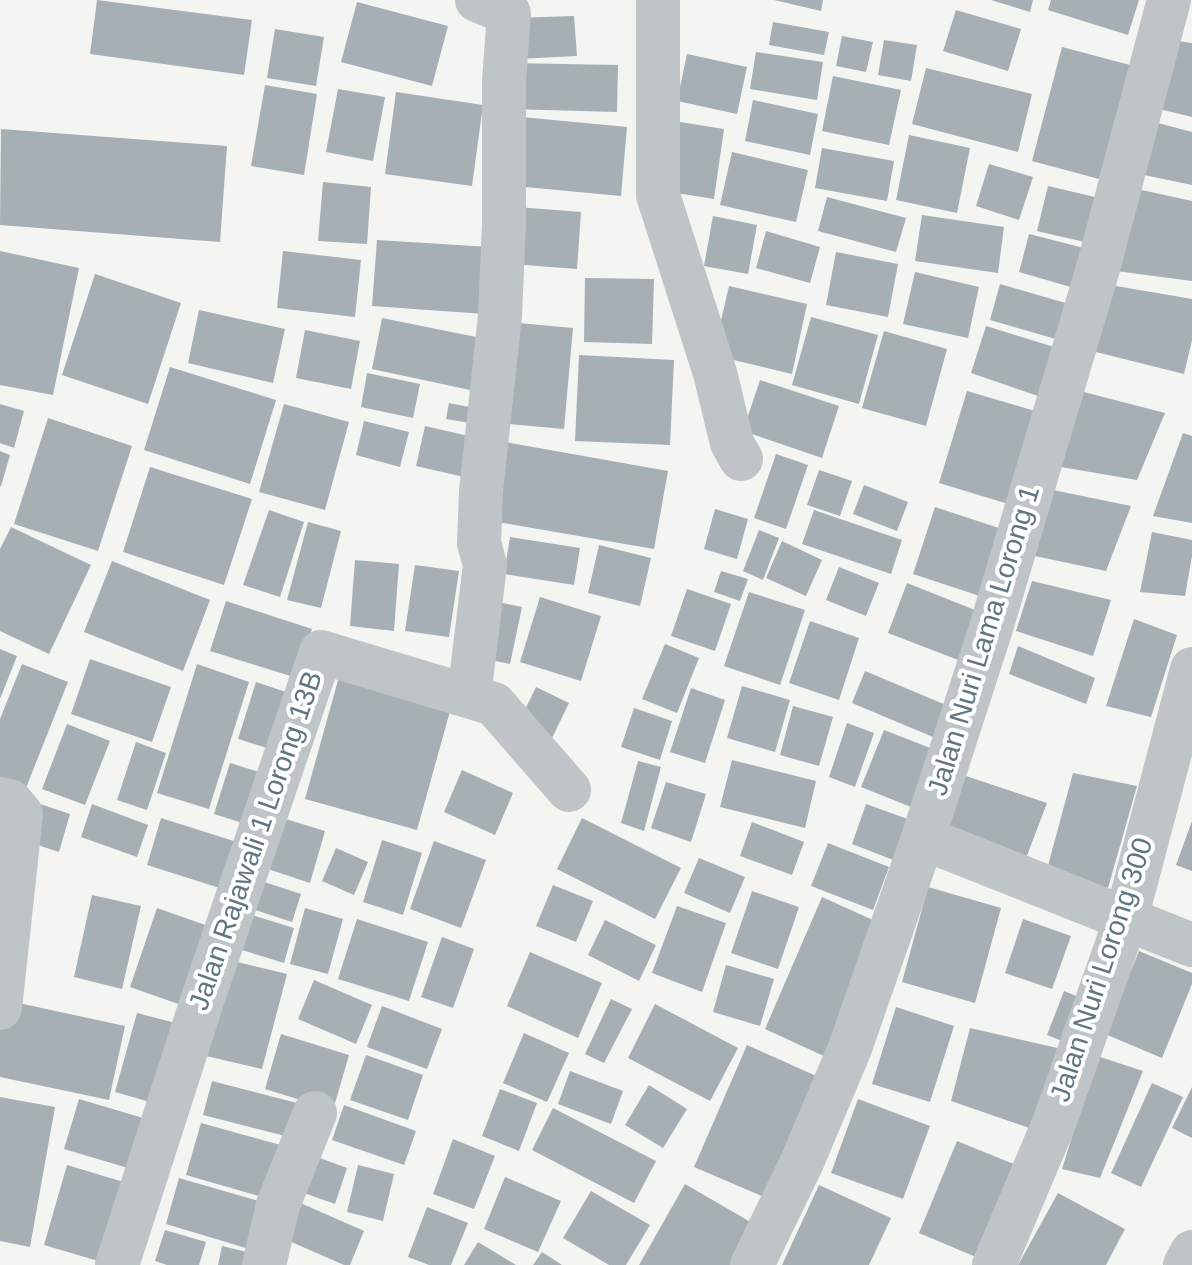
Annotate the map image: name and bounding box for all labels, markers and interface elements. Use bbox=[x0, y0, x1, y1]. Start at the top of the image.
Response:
street label: Jalan Nuri Lama Lorong 1 bbox=[922, 482, 1048, 800]
street label: Jalan Rajawali 1 Lorong 13B bbox=[183, 667, 331, 1015]
street label: Jalan Nuri Lorong 300 bbox=[1044, 834, 1162, 1106]

